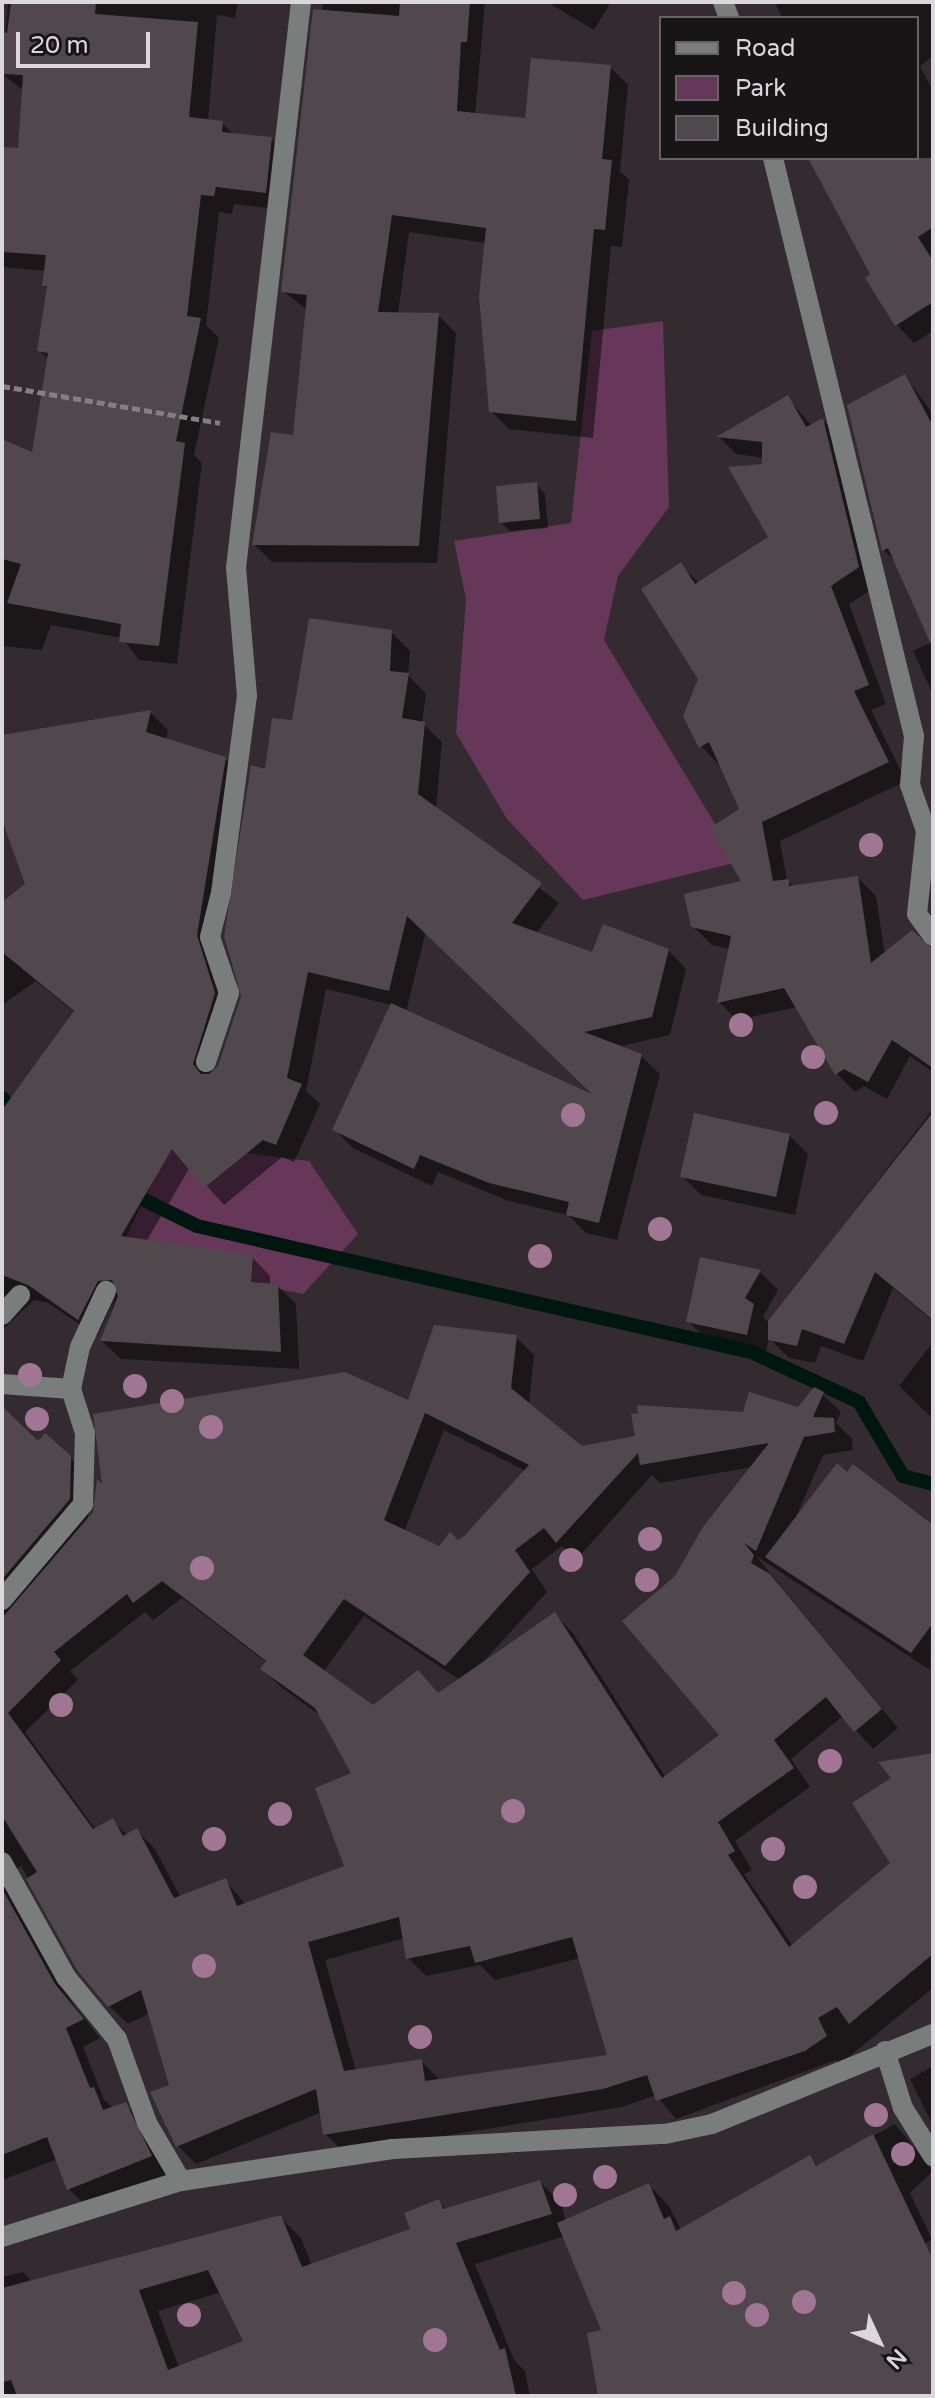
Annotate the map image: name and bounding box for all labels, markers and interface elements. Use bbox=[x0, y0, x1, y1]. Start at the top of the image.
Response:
scale bar bbox=[20, 16, 154, 66]
legend bbox=[659, 16, 919, 160]
text: 20 m bbox=[30, 31, 88, 60]
text: Road bbox=[735, 34, 795, 63]
text: Park bbox=[735, 74, 786, 103]
text: Building bbox=[735, 114, 829, 143]
north arrow bbox=[839, 2302, 919, 2382]
text: N bbox=[881, 2343, 912, 2374]

